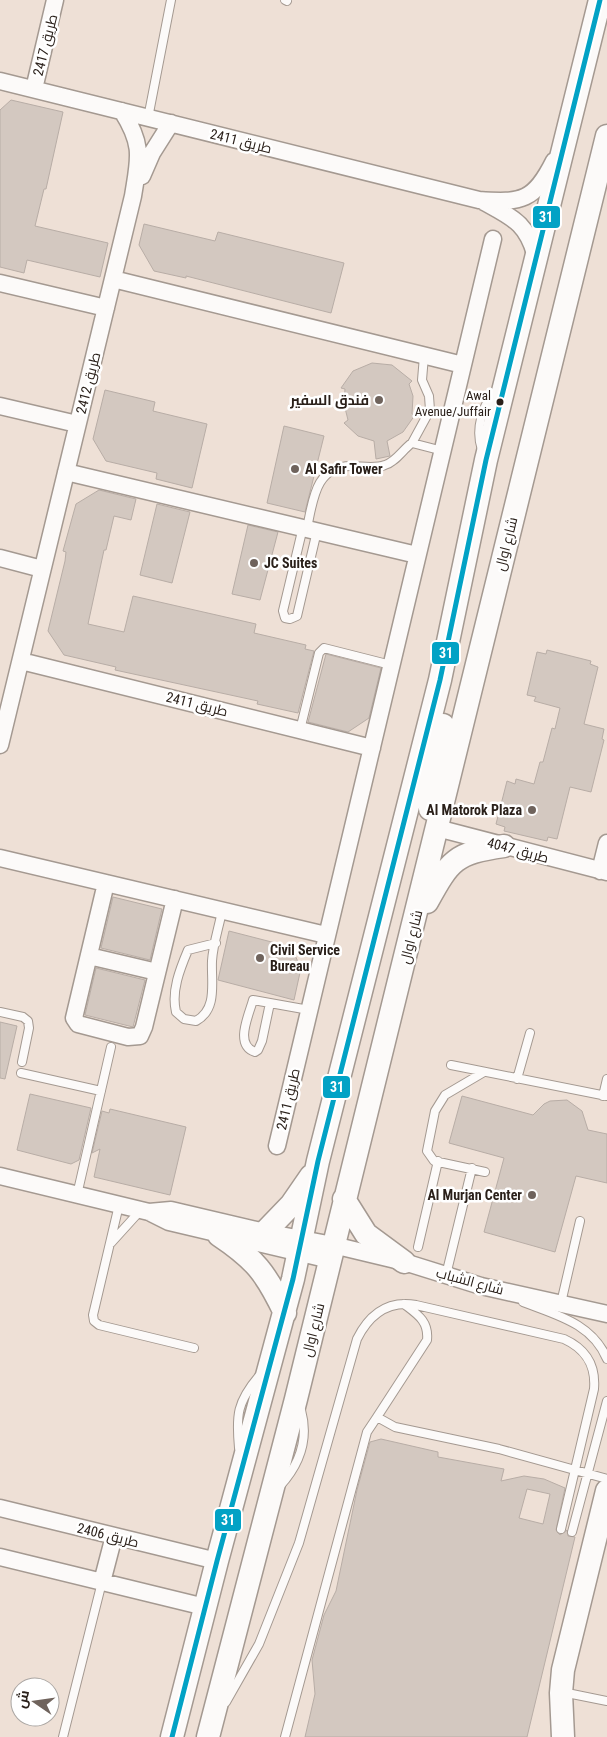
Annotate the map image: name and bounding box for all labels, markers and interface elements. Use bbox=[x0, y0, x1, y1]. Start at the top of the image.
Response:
street label: طريق 2417 bbox=[30, 13, 61, 78]
street label: طريق 2411 bbox=[208, 126, 273, 157]
line badge: 31 bbox=[532, 205, 561, 229]
text: 31 bbox=[539, 209, 553, 225]
street label: طريق 2412 bbox=[73, 351, 104, 416]
place label: Awal Avenue/Juffair bbox=[415, 388, 491, 419]
place label: فندق السفير bbox=[289, 392, 369, 409]
marker: فندق السفير bbox=[373, 394, 385, 406]
marker: Awal Avenue/Juffair bbox=[495, 397, 505, 407]
place label: Al Safir Tower bbox=[305, 461, 383, 477]
marker: Al Safir Tower bbox=[289, 463, 301, 475]
street label: شارع اوال bbox=[492, 515, 521, 573]
place label: JC Suites bbox=[264, 555, 317, 571]
marker: JC Suites bbox=[248, 557, 260, 569]
line badge: 31 bbox=[431, 641, 460, 665]
text: 31 bbox=[439, 645, 453, 661]
street label: طريق 2411 bbox=[164, 689, 229, 720]
place label: Al Matorok Plaza bbox=[426, 802, 522, 818]
marker: Al Matorok Plaza bbox=[526, 804, 538, 816]
street label: طريق 4047 bbox=[485, 834, 550, 867]
street label: شارع اوال bbox=[397, 908, 426, 966]
place label: Civil Service Bureau bbox=[270, 942, 340, 974]
marker: Civil Service Bureau bbox=[254, 952, 266, 964]
street label: طريق 2411 bbox=[273, 1067, 304, 1132]
line badge: 31 bbox=[322, 1075, 351, 1099]
text: 31 bbox=[330, 1079, 344, 1095]
place label: Al Murjan Center bbox=[427, 1187, 522, 1203]
marker: Al Murjan Center bbox=[526, 1189, 538, 1201]
street label: شارع الشباب bbox=[434, 1264, 506, 1299]
street label: شارع اوال bbox=[299, 1301, 328, 1359]
line badge: 31 bbox=[214, 1508, 242, 1532]
text: 31 bbox=[221, 1512, 235, 1528]
street label: طريق 2406 bbox=[75, 1520, 140, 1551]
north arrow bbox=[10, 1677, 60, 1727]
text: ش bbox=[13, 1688, 33, 1710]

